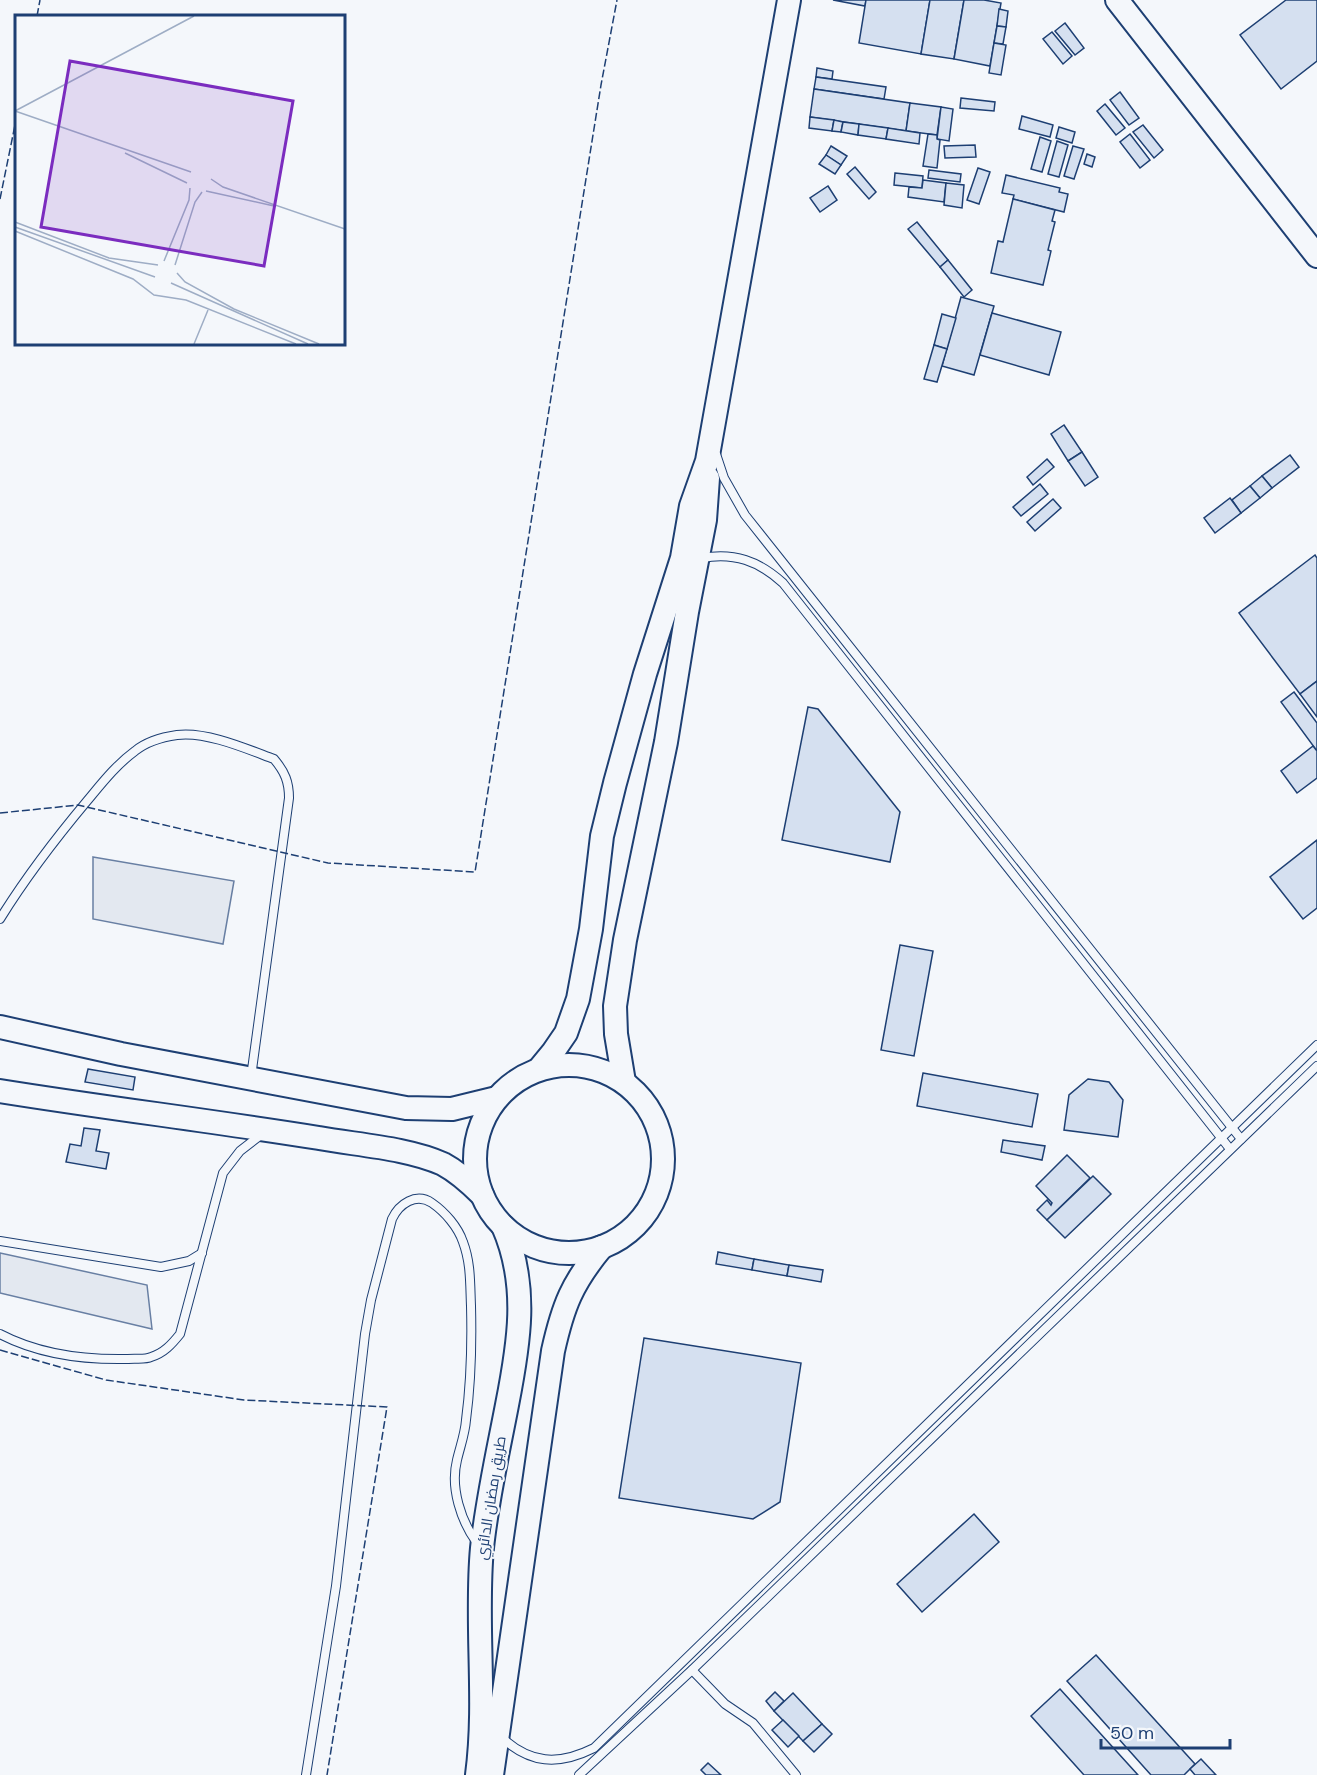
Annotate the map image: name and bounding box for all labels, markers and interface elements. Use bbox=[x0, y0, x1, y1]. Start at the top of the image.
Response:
inset map bbox=[15, 15, 345, 345]
street label: طريق رمضان الدائري bbox=[471, 1435, 513, 1562]
scale bar bbox=[1101, 1712, 1230, 1750]
text: 50 m bbox=[1110, 1721, 1154, 1745]

